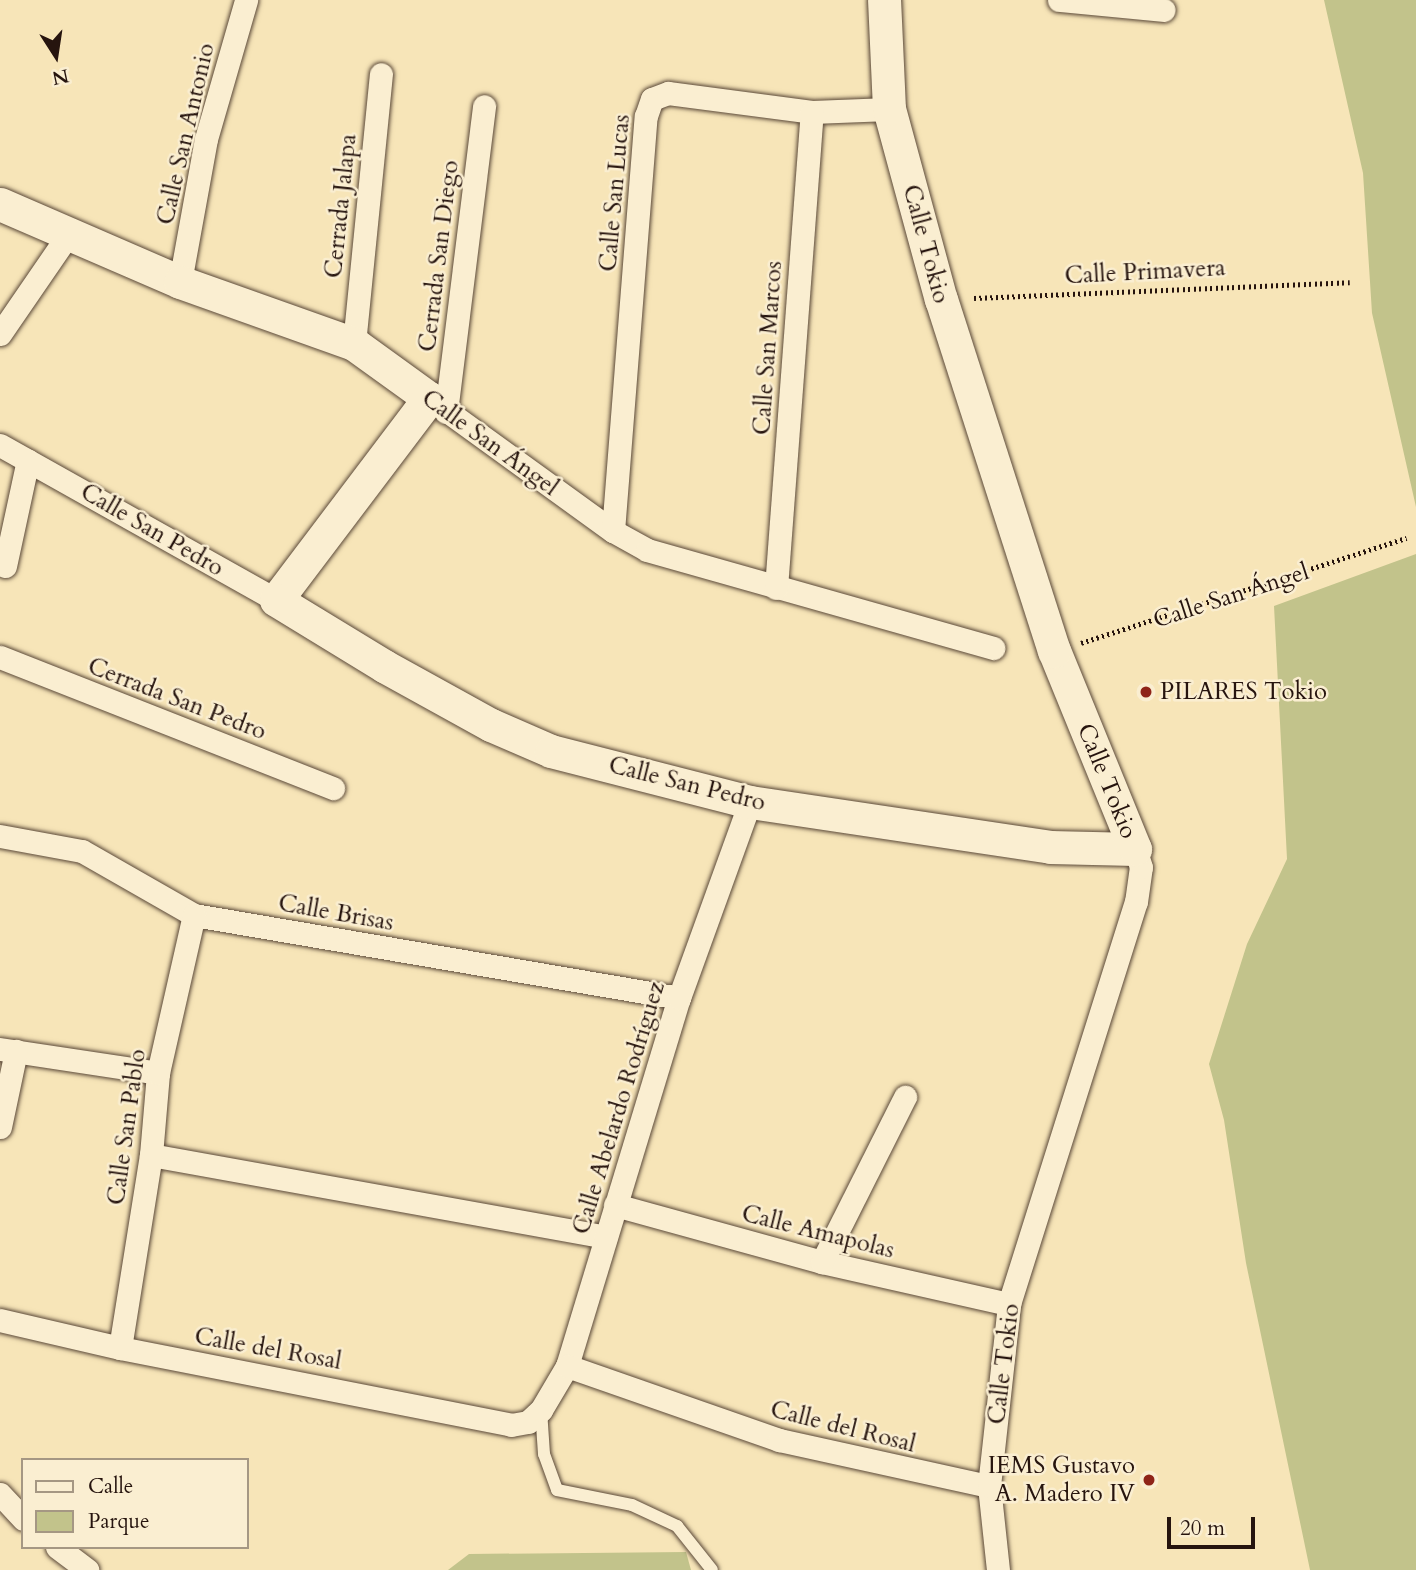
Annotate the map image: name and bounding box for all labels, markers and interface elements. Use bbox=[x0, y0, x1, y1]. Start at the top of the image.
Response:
north arrow bbox=[21, 21, 91, 91]
street label: Calle San Antonio bbox=[151, 40, 221, 228]
text: N bbox=[50, 62, 71, 91]
street label: Calle San Lucas bbox=[594, 113, 636, 273]
street label: Cerrada Jalapa bbox=[319, 132, 363, 280]
street label: Cerrada San Diego bbox=[413, 159, 465, 353]
street label: Calle Tokio bbox=[896, 182, 956, 306]
street label: Calle Primavera bbox=[1064, 253, 1226, 291]
street label: Calle San Marcos bbox=[748, 260, 788, 436]
street label: Calle San Ángel bbox=[416, 384, 564, 502]
street label: Calle San Pedro bbox=[75, 477, 229, 583]
street label: Calle San Ángel bbox=[1150, 557, 1312, 635]
street label: Cerrada San Pedro bbox=[84, 652, 270, 746]
place label: PILARES Tokio bbox=[1160, 678, 1327, 706]
marker: PILARES Tokio bbox=[1138, 684, 1154, 700]
street label: Calle Tokio bbox=[1071, 719, 1143, 843]
street label: Calle San Pedro bbox=[606, 751, 768, 817]
street label: Calle Brisas bbox=[276, 889, 396, 937]
street label: Calle Abelardo Rodríguez bbox=[567, 978, 671, 1238]
street label: Calle San Pablo bbox=[102, 1047, 152, 1207]
street label: Calle Amapolas bbox=[739, 1199, 897, 1265]
street label: Calle Tokio bbox=[982, 1302, 1026, 1426]
street label: Calle del Rosal bbox=[192, 1322, 344, 1376]
street label: Calle del Rosal bbox=[767, 1395, 919, 1459]
place label: IEMS Gustavo A. Madero IV bbox=[988, 1452, 1135, 1508]
legend bbox=[21, 1458, 248, 1549]
text: Calle bbox=[88, 1472, 133, 1501]
marker: IEMS Gustavo A. Madero IV bbox=[1141, 1472, 1157, 1488]
scale bar bbox=[1171, 1504, 1258, 1548]
text: Parque bbox=[88, 1507, 149, 1536]
text: 20 m bbox=[1180, 1514, 1225, 1543]

